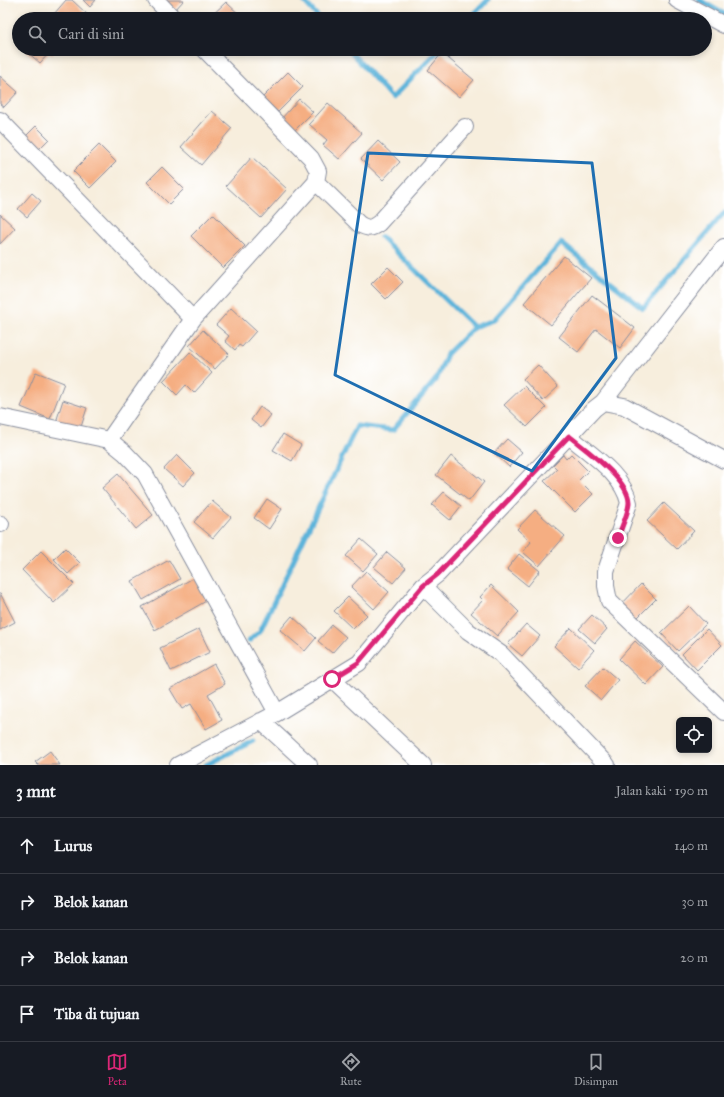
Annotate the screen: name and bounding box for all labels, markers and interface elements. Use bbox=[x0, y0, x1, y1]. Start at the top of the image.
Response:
search box bbox=[12, 12, 712, 56]
icon: search bbox=[26, 23, 48, 45]
text: Cari di sini bbox=[58, 25, 124, 43]
route end bbox=[609, 529, 627, 547]
route start bbox=[323, 670, 341, 688]
map controls bbox=[676, 717, 712, 753]
button: locate bbox=[676, 717, 712, 753]
text: 3 mnt bbox=[16, 781, 56, 802]
text: Jalan kaki · 190 m bbox=[616, 783, 708, 799]
icon: ahead bbox=[16, 835, 38, 857]
text: Lurus bbox=[54, 837, 92, 855]
text: 140 m bbox=[674, 838, 708, 854]
icon: right bbox=[16, 891, 38, 913]
text: Belok kanan bbox=[54, 893, 128, 911]
text: 30 m bbox=[682, 894, 708, 910]
icon: right bbox=[16, 947, 38, 969]
text: Belok kanan bbox=[54, 949, 128, 967]
text: 20 m bbox=[680, 950, 708, 966]
icon: arrive bbox=[16, 1003, 38, 1025]
text: Tiba di tujuan bbox=[54, 1005, 139, 1023]
tab: Peta bbox=[106, 1051, 128, 1088]
tab: Rute bbox=[340, 1051, 362, 1088]
tab: Disimpan bbox=[574, 1051, 618, 1088]

